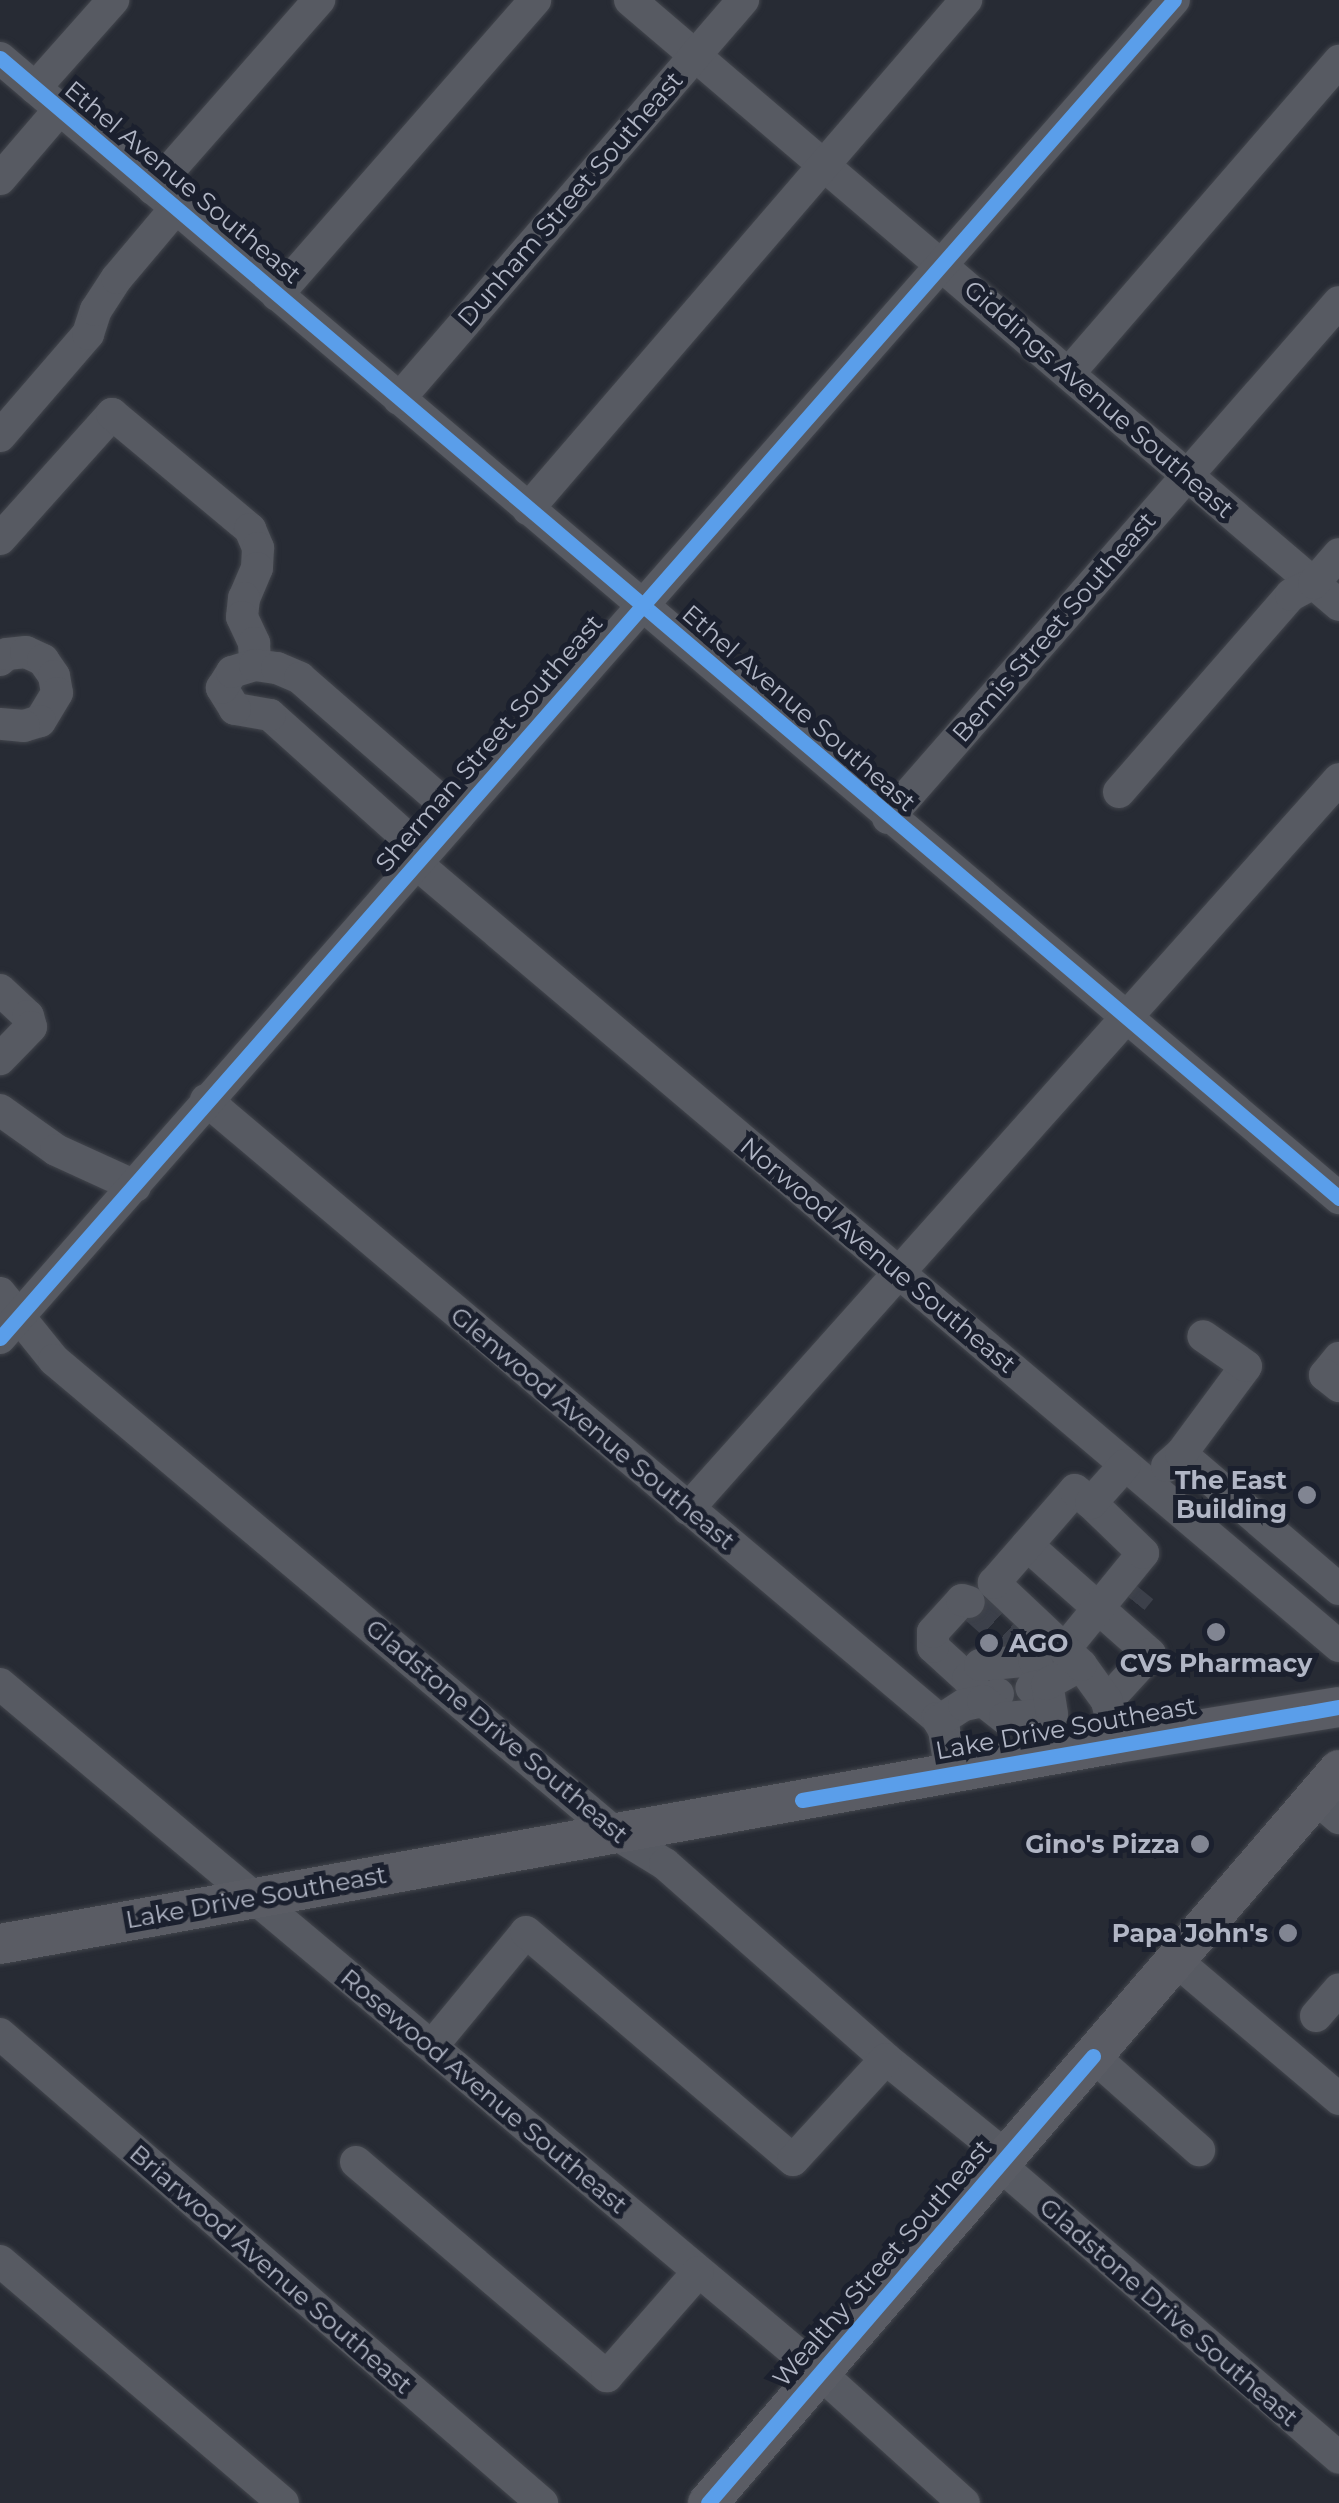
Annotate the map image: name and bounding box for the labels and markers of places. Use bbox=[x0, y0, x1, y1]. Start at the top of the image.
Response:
place label: The East Building bbox=[1175, 1466, 1287, 1525]
marker: The East Building bbox=[1296, 1484, 1318, 1506]
marker: CVS Pharmacy bbox=[1205, 1621, 1227, 1643]
place label: AGO bbox=[1009, 1628, 1068, 1658]
marker: AGO bbox=[978, 1632, 1000, 1654]
place label: CVS Pharmacy bbox=[1120, 1648, 1312, 1678]
place label: Gino's Pizza bbox=[1025, 1829, 1180, 1859]
marker: Gino's Pizza bbox=[1189, 1833, 1211, 1855]
place label: Papa John's bbox=[1112, 1918, 1268, 1948]
marker: Papa John's bbox=[1277, 1922, 1299, 1944]

